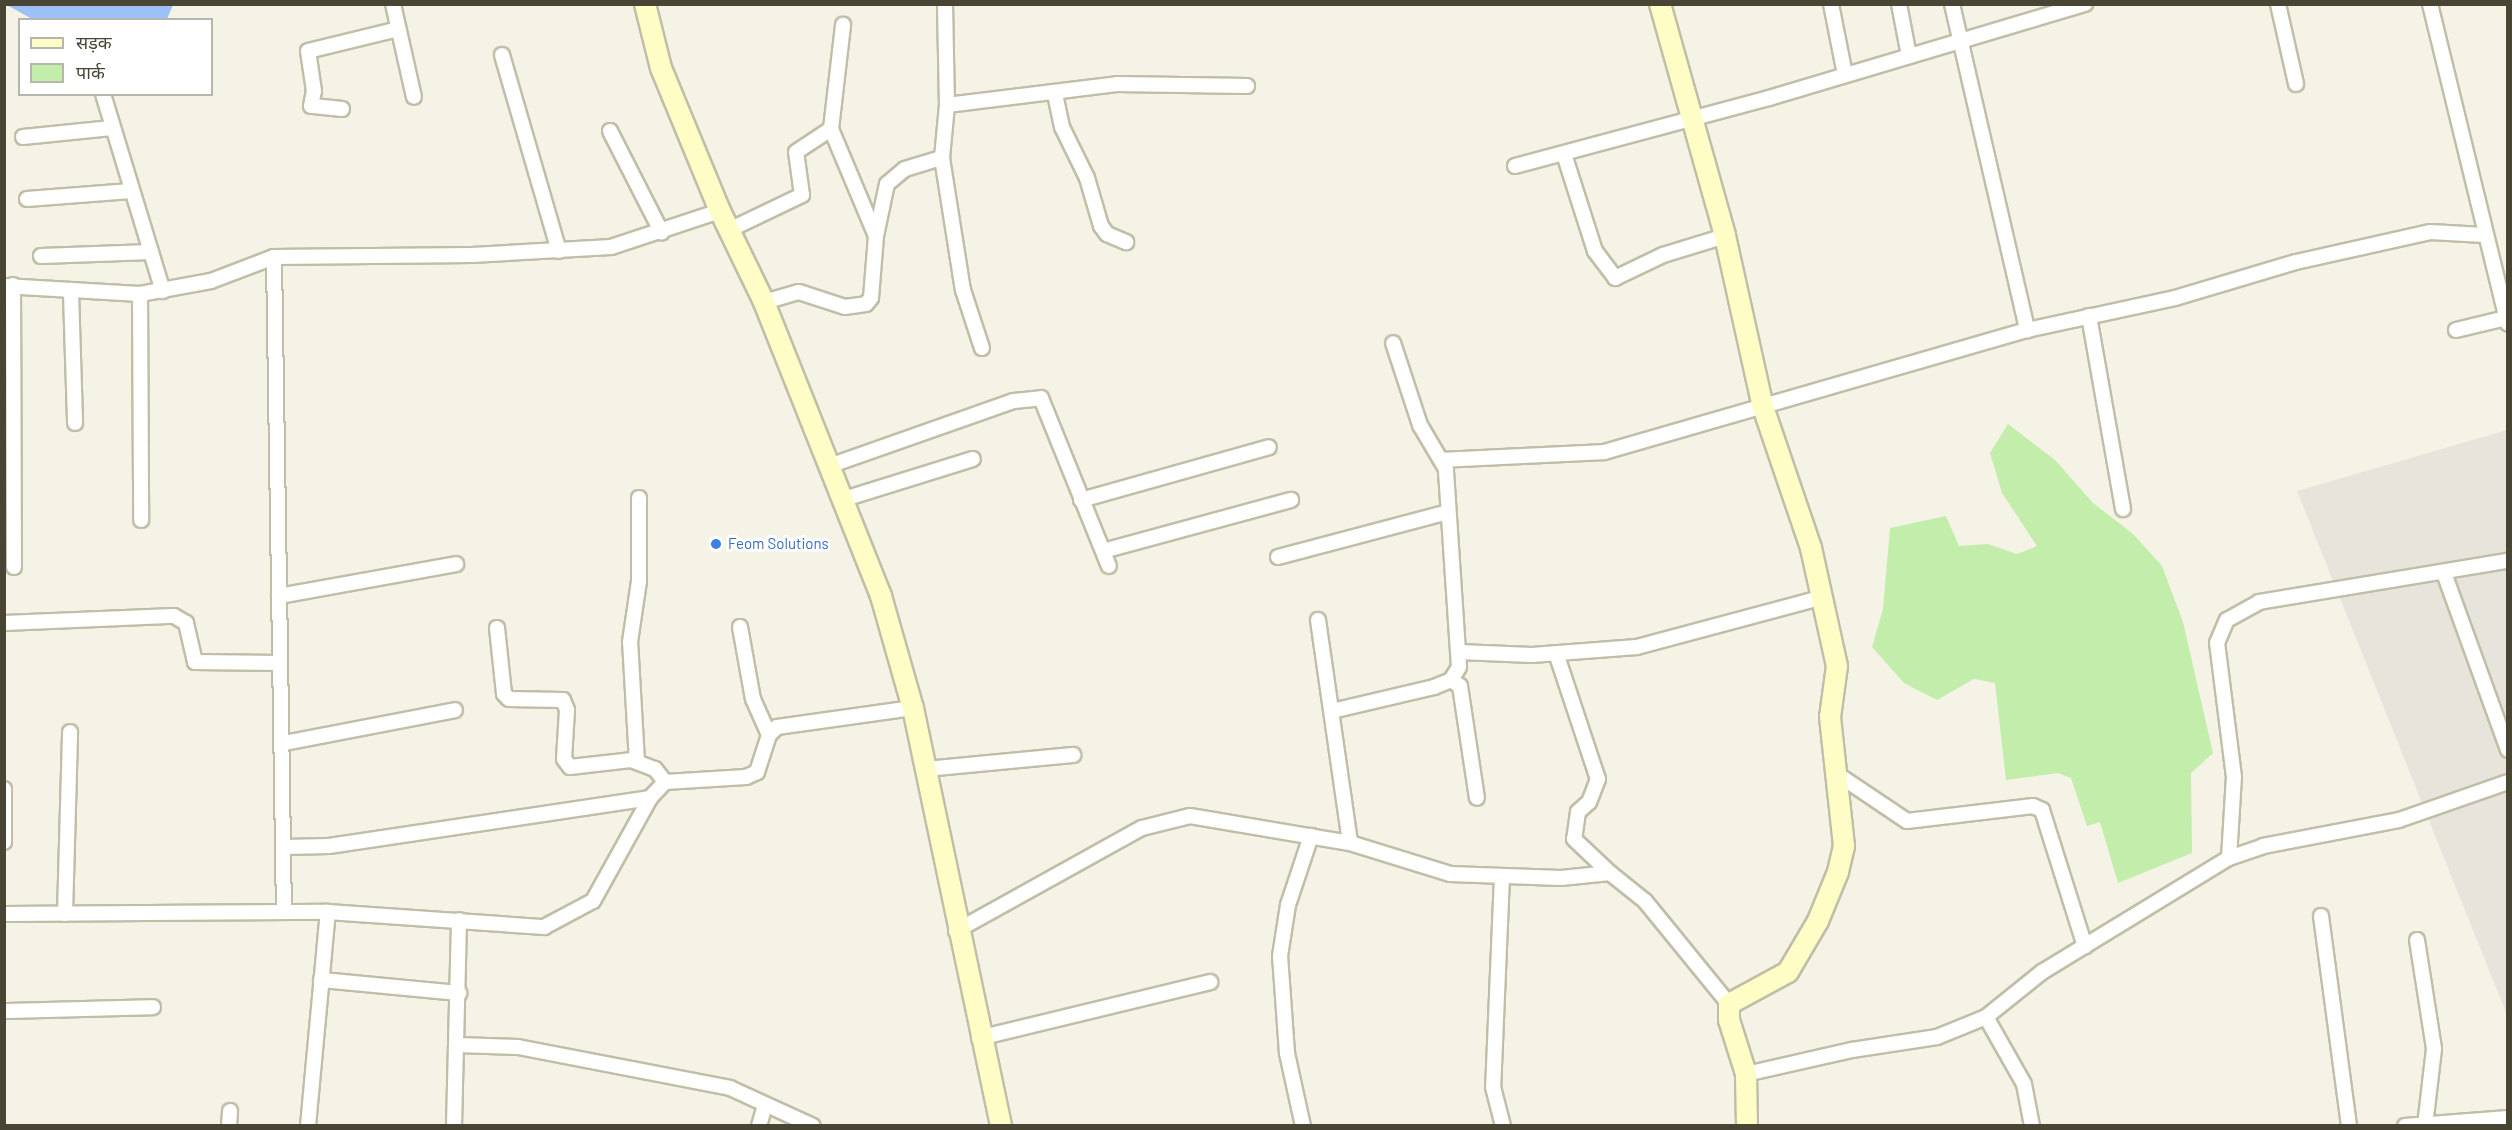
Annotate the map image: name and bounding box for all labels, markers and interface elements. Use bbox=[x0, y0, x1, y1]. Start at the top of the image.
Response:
legend bbox=[18, 18, 213, 96]
text: सड़क bbox=[76, 31, 112, 53]
text: पार्क bbox=[76, 61, 105, 83]
place label: Feom Solutions bbox=[728, 535, 829, 553]
marker: Feom Solutions bbox=[709, 537, 723, 551]

